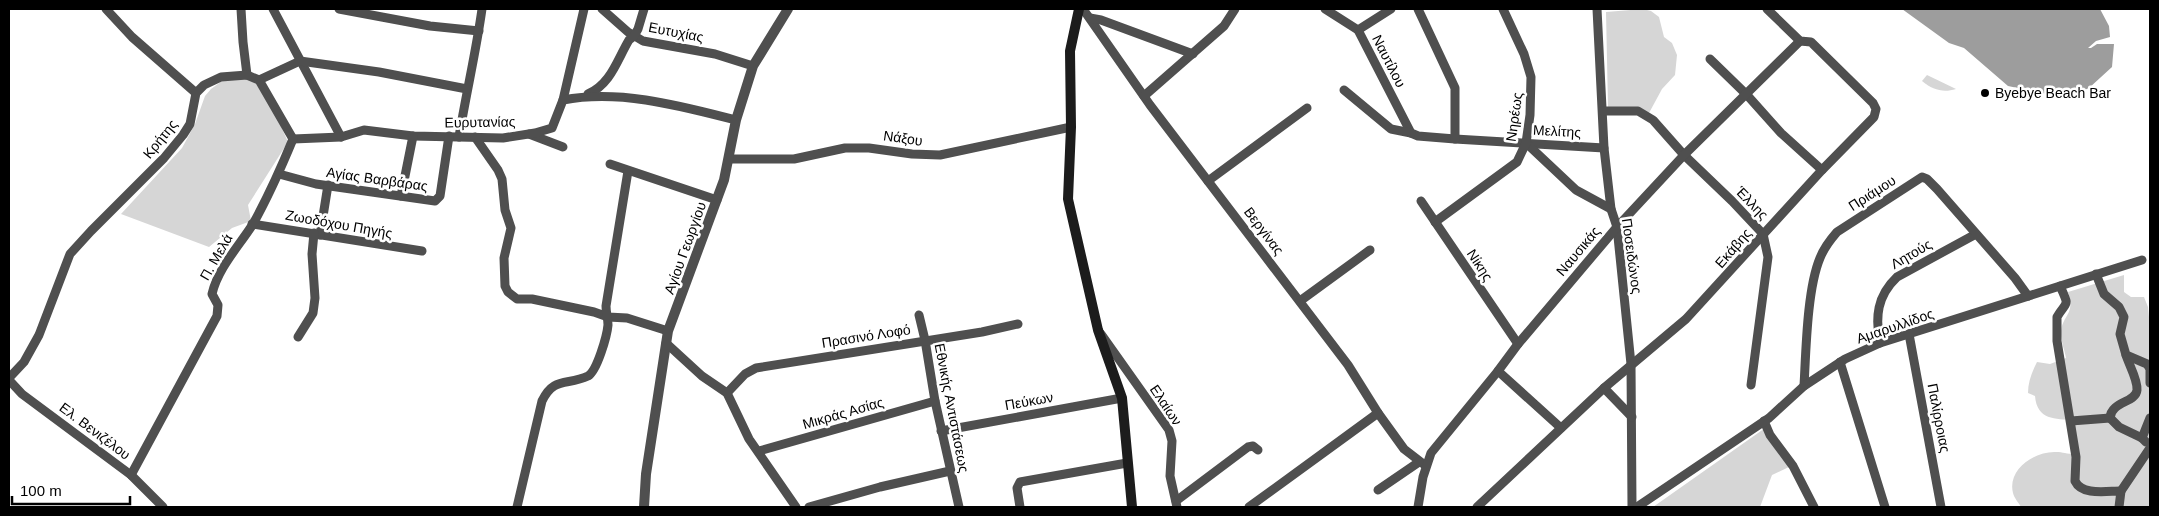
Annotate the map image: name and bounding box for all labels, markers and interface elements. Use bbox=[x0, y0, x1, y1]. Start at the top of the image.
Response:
street label: Ευτυχίας bbox=[647, 19, 705, 45]
street label: Ναυτίλου bbox=[1369, 32, 1409, 90]
place label: Byebye Beach Bar bbox=[1995, 85, 2111, 101]
marker: Byebye Beach Bar bbox=[1979, 87, 1991, 99]
street label: Νηρέως bbox=[1503, 91, 1525, 143]
street label: Ευρυτανίας bbox=[444, 113, 516, 131]
street label: Κρήτης bbox=[140, 116, 181, 162]
street label: Μελίτης bbox=[1533, 122, 1582, 140]
street label: Νάξου bbox=[882, 127, 924, 149]
street label: Αγίας Βαρβάρας bbox=[325, 164, 429, 194]
street label: Πριάμου bbox=[1846, 172, 1898, 214]
street label: Έλλης bbox=[1732, 183, 1772, 223]
street label: Αγίου Γεωργίου bbox=[661, 200, 709, 296]
street label: Βεργίνας bbox=[1241, 204, 1287, 258]
street label: Ζωοδόχου Πηγής bbox=[284, 207, 394, 241]
street label: Ποσειδώνος bbox=[1619, 217, 1645, 295]
street label: Ναυσικάς bbox=[1553, 223, 1603, 279]
street label: Εκάβης bbox=[1712, 225, 1755, 271]
street label: Π. Μελά bbox=[196, 231, 236, 283]
street label: Λητούς bbox=[1888, 236, 1935, 272]
street label: Νίκης bbox=[1464, 246, 1496, 284]
street label: Αμαρυλλίδος bbox=[1854, 305, 1936, 347]
street label: Πρασινό Λοφό bbox=[820, 321, 912, 351]
street label: Εθνικής Αντιστάσεως bbox=[932, 342, 972, 474]
street label: Ελαίων bbox=[1147, 382, 1185, 428]
street label: Παλίρροιας bbox=[1924, 382, 1954, 454]
street label: Πεύκων bbox=[1004, 389, 1054, 413]
street label: Μικράς Ασίας bbox=[801, 394, 886, 432]
street label: Ελ. Βενιζέλου bbox=[56, 399, 134, 463]
scale bar bbox=[12, 474, 130, 506]
text: 100 m bbox=[20, 482, 62, 499]

